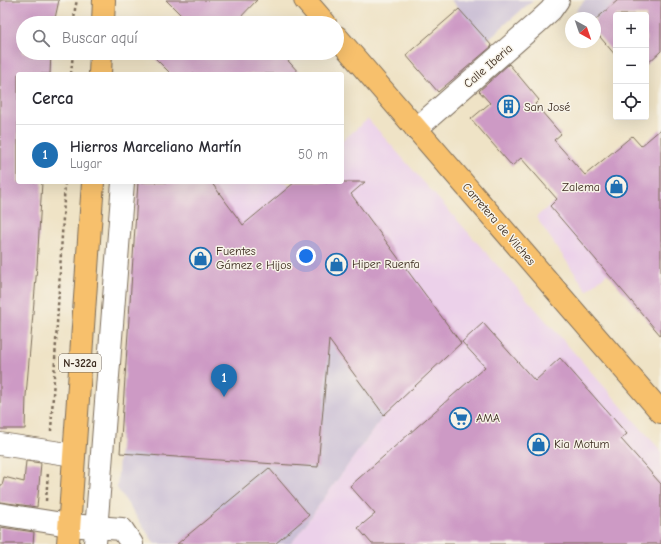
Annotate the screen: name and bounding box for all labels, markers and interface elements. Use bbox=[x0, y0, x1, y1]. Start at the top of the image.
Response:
north arrow bbox=[565, 12, 601, 48]
map controls bbox=[613, 12, 649, 120]
button: + bbox=[613, 12, 649, 48]
search box bbox=[16, 16, 344, 60]
icon: search bbox=[30, 27, 52, 49]
text: Buscar aquí bbox=[62, 29, 138, 47]
street label: Calle Iberia bbox=[461, 41, 515, 91]
button: − bbox=[613, 48, 649, 84]
button: locate bbox=[613, 84, 649, 120]
text: Cerca bbox=[32, 89, 74, 108]
building icon: San José bbox=[495, 94, 521, 120]
place label: San José bbox=[524, 100, 570, 114]
text: Hierros Marceliano Martín bbox=[70, 138, 241, 156]
text: 1 bbox=[42, 147, 48, 162]
text: 50 m bbox=[298, 147, 328, 162]
text: Lugar bbox=[70, 156, 102, 171]
shop icon: Zalema bbox=[603, 174, 629, 200]
street label: Carretera de Vilches bbox=[460, 180, 538, 268]
place label: Zalema bbox=[562, 180, 600, 194]
place label: Fuentes Gámez e Hijos bbox=[216, 244, 291, 272]
shop icon: Fuentes Gámez e Hijos bbox=[187, 245, 213, 271]
your location bbox=[296, 246, 316, 266]
shop icon: Hiper Ruenfa bbox=[324, 251, 350, 277]
place label: Hiper Ruenfa bbox=[352, 257, 420, 271]
road number: N-322a bbox=[59, 354, 101, 372]
pin: 1 bbox=[211, 364, 237, 397]
supermarket icon: AMA bbox=[447, 405, 473, 431]
place label: AMA bbox=[476, 411, 500, 425]
shop icon: Kia Motum bbox=[526, 431, 552, 457]
place label: Kia Motum bbox=[554, 437, 610, 451]

